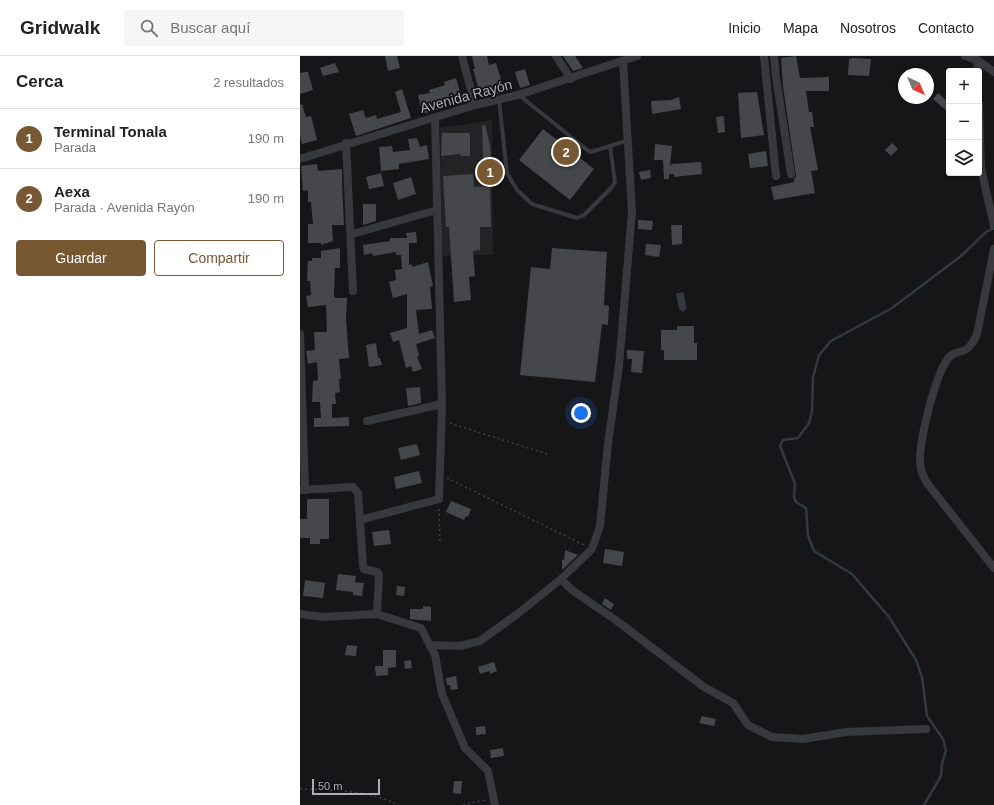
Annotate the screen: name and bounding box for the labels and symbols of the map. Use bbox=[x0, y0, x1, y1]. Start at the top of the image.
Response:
north arrow bbox=[898, 68, 934, 104]
street label: Avenida Rayón bbox=[418, 76, 514, 116]
pin: 2 bbox=[553, 137, 579, 167]
pin: 1 bbox=[477, 157, 503, 187]
your location bbox=[571, 403, 591, 423]
scale bar bbox=[312, 777, 380, 796]

